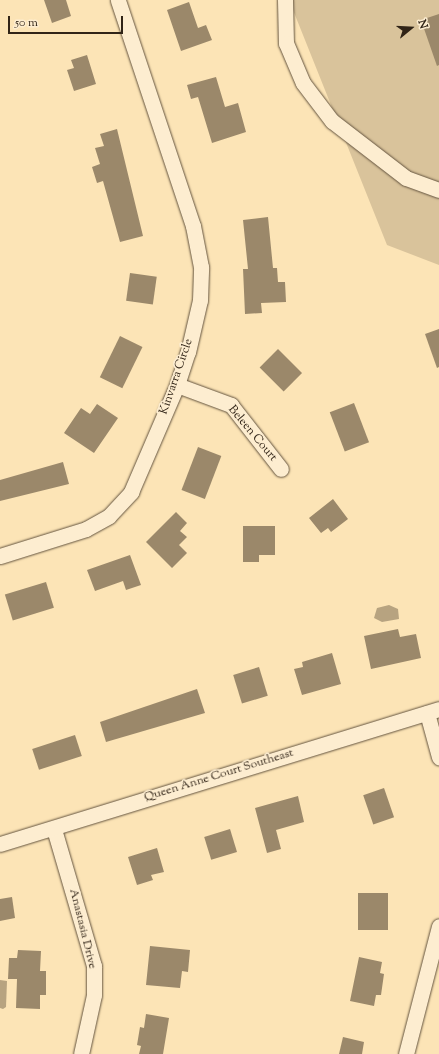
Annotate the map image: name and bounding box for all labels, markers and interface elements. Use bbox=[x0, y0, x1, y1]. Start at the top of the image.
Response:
scale bar bbox=[10, 8, 125, 34]
north arrow bbox=[391, 8, 431, 48]
text: 50 m bbox=[15, 14, 38, 32]
text: N bbox=[413, 18, 431, 31]
street label: Kinvarra Circle bbox=[157, 337, 197, 417]
street label: Beleen Court bbox=[224, 403, 280, 465]
street label: Queen Anne Court Southeast bbox=[143, 746, 295, 806]
street label: Anastasia Drive bbox=[65, 888, 99, 970]

